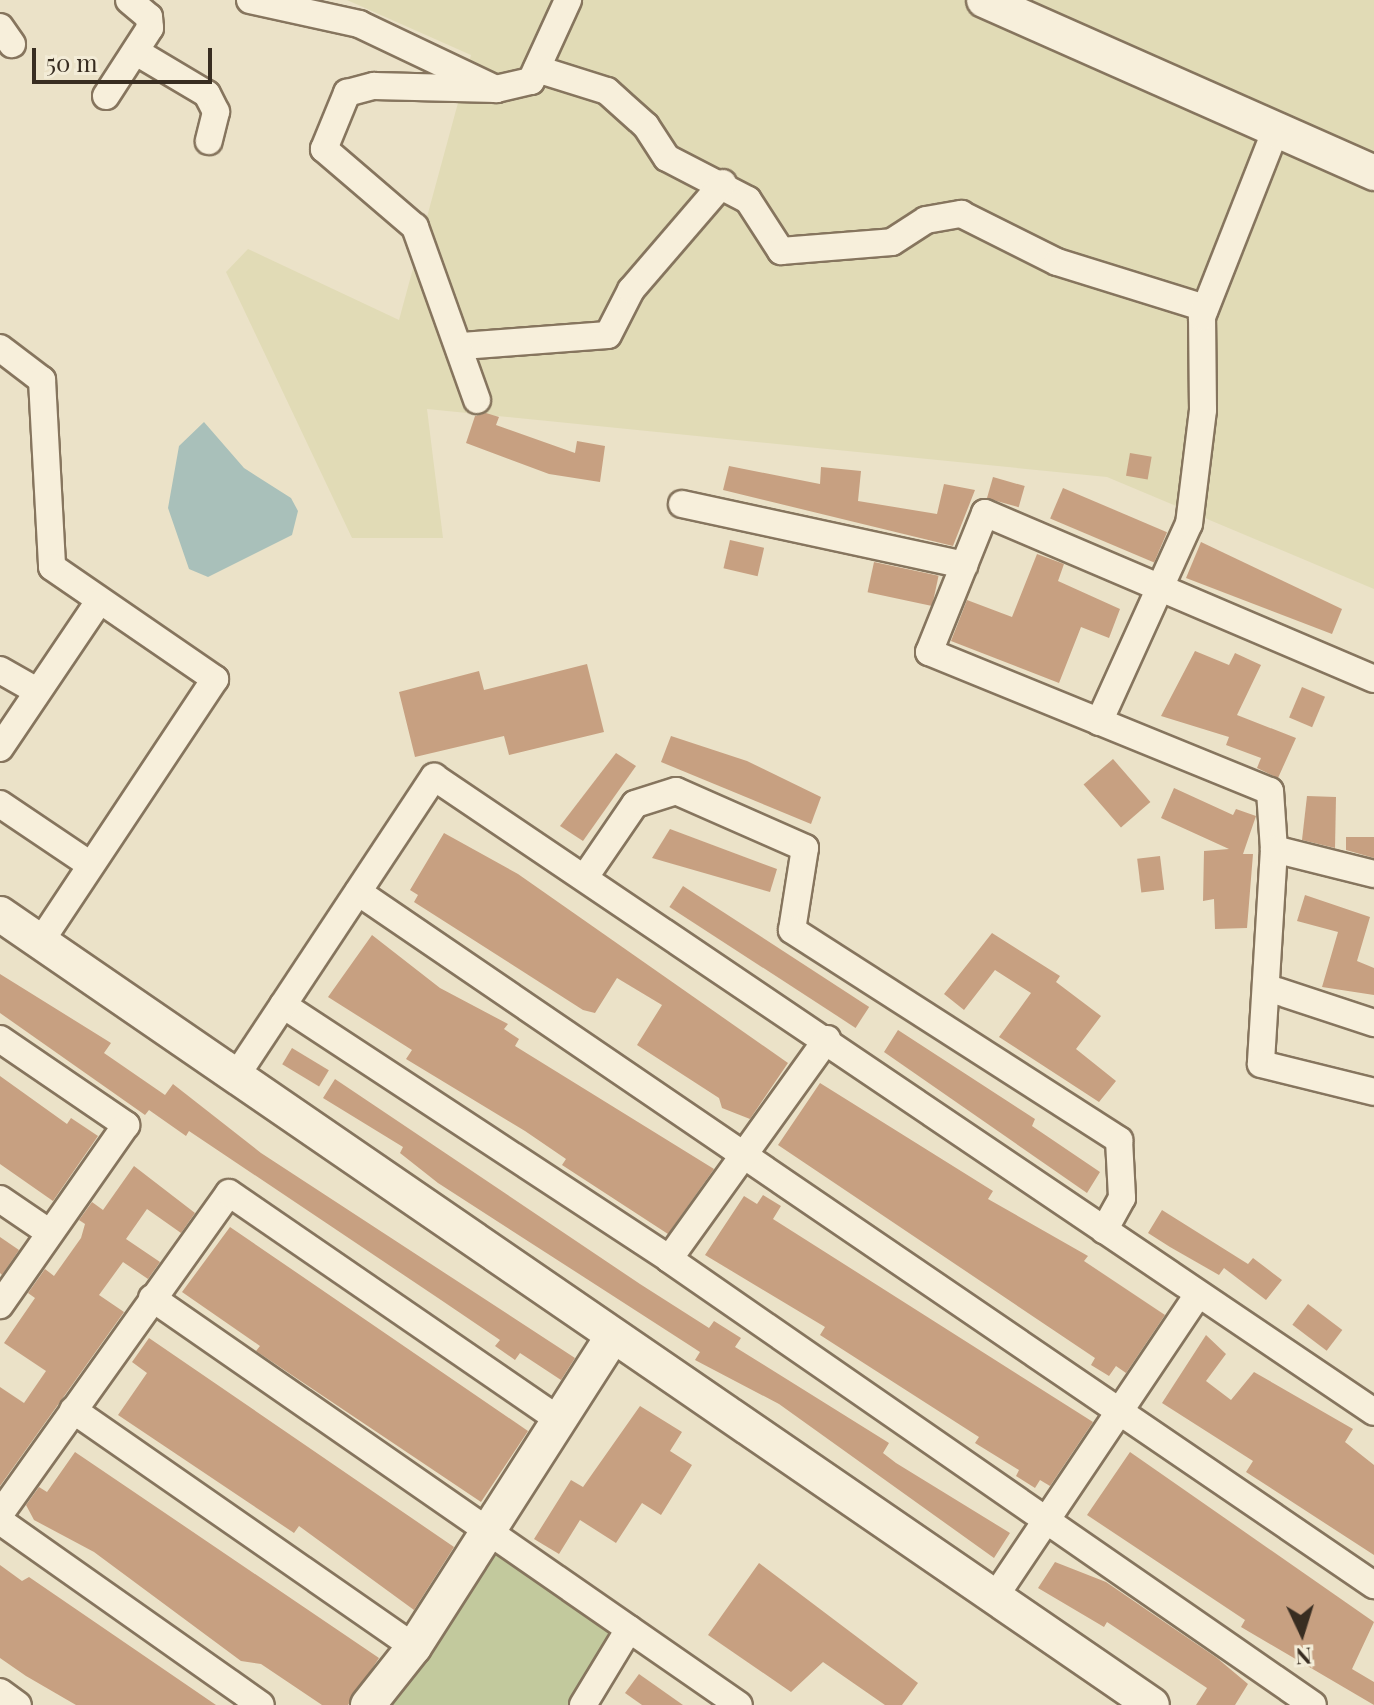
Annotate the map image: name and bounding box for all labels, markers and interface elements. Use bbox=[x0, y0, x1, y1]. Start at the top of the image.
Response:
scale bar bbox=[36, 32, 216, 82]
text: 50 m bbox=[46, 46, 98, 78]
north arrow bbox=[1262, 1593, 1342, 1673]
text: N bbox=[1295, 1641, 1313, 1672]

